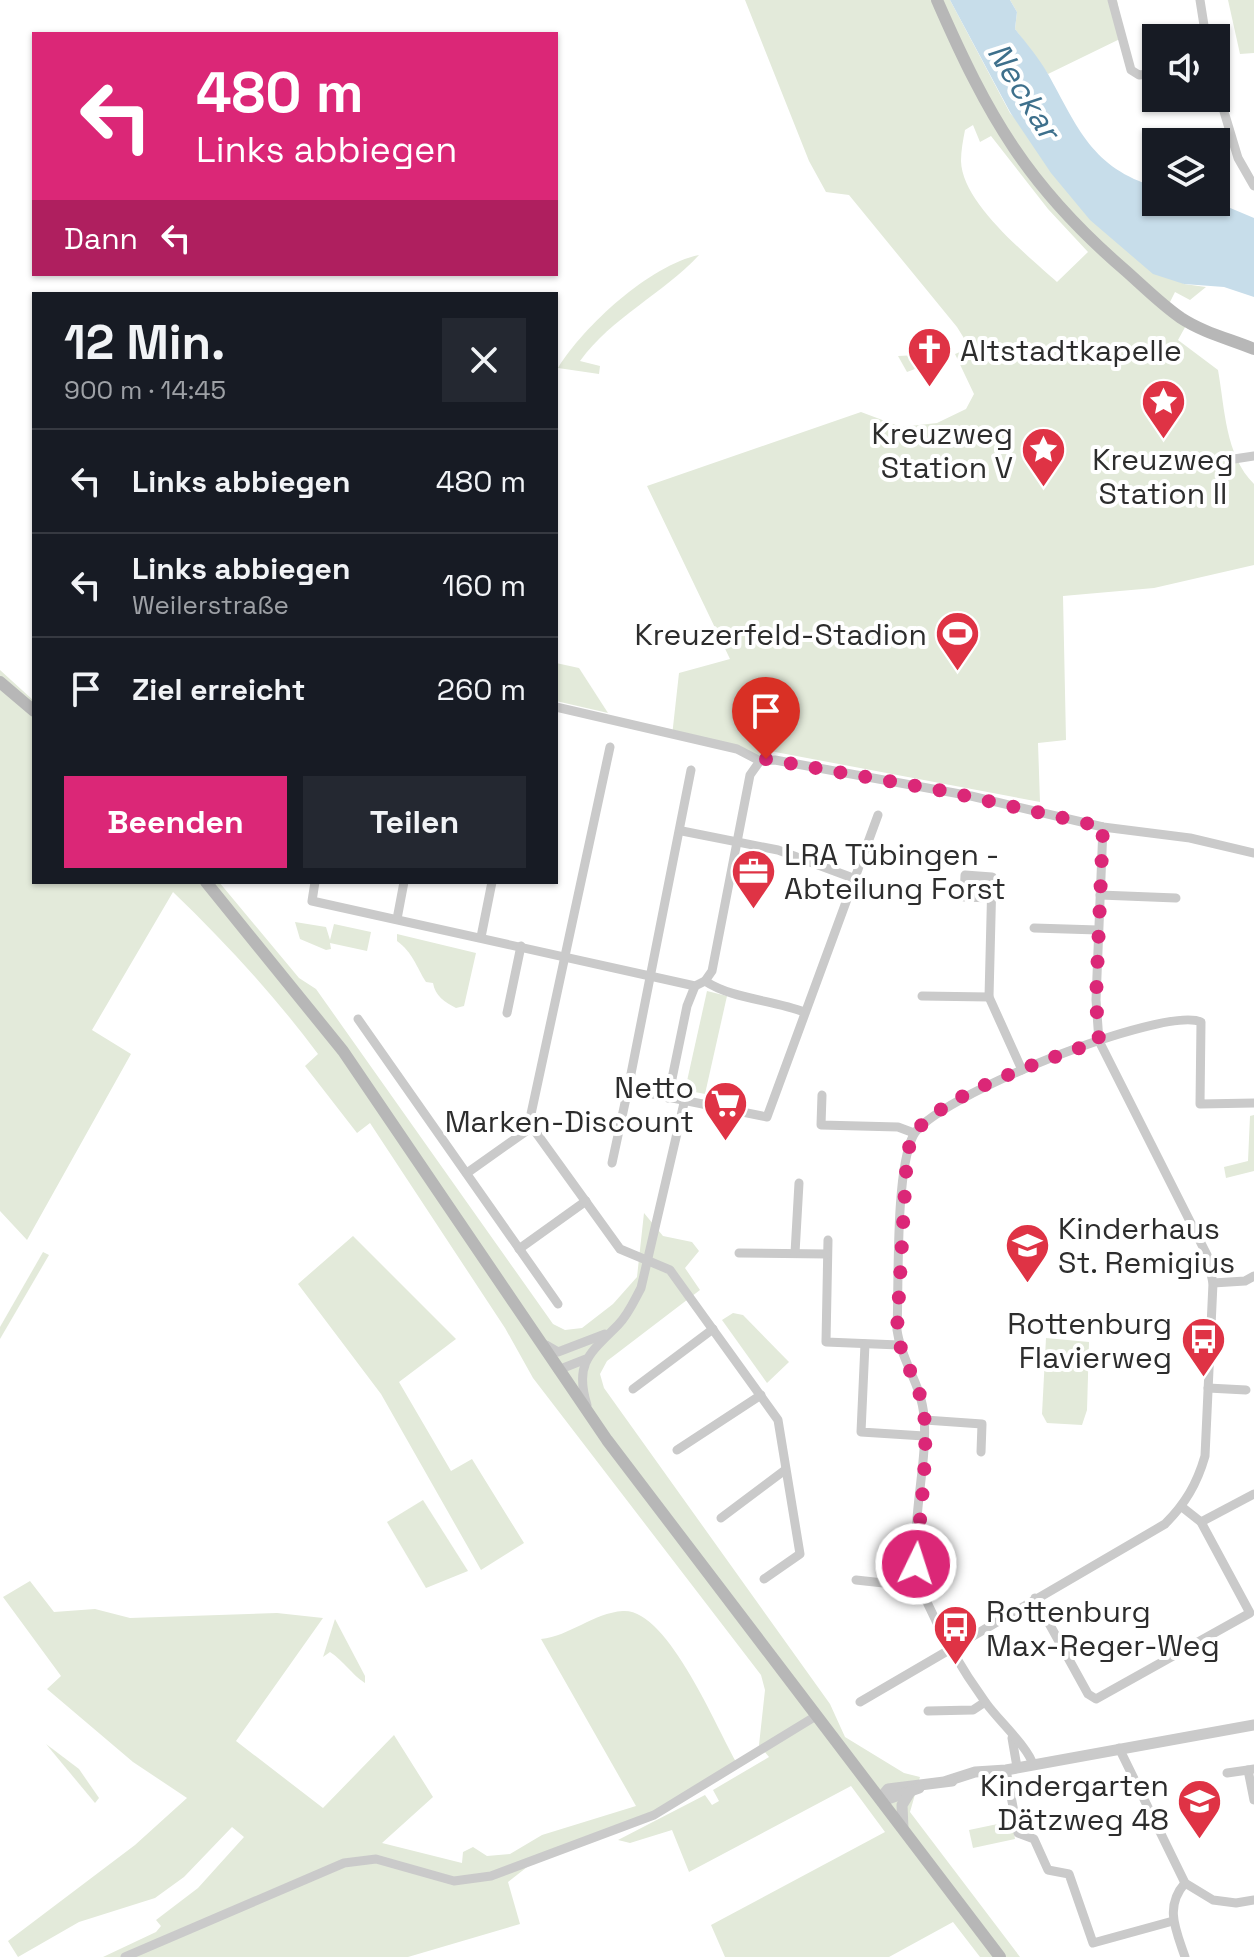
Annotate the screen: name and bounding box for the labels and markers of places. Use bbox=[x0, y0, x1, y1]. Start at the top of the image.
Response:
church icon: Altstadtkapelle bbox=[905, 326, 953, 389]
place label: Altstadtkapelle bbox=[960, 331, 1182, 370]
place icon: Kreuzweg Station II bbox=[1139, 377, 1187, 440]
place label: Kreuzweg Station V bbox=[871, 414, 1013, 487]
place icon: Kreuzweg Station V bbox=[1020, 426, 1068, 489]
place label: Kreuzweg Station II bbox=[1092, 440, 1234, 513]
sports icon: Kreuzerfeld-Stadion bbox=[934, 610, 982, 673]
place label: Kreuzerfeld-Stadion bbox=[635, 615, 927, 654]
pin bbox=[732, 677, 800, 759]
place label: LRA Tübingen - Abteilung Forst bbox=[784, 835, 1006, 908]
office icon: LRA Tübingen - Abteilung Forst bbox=[729, 847, 777, 910]
place label: Netto Marken-Discount bbox=[445, 1068, 694, 1141]
supermarket icon: Netto Marken-Discount bbox=[701, 1080, 749, 1143]
place label: Kinderhaus St. Remigius bbox=[1058, 1209, 1235, 1282]
school or university icon: Kinderhaus St. Remigius bbox=[1003, 1221, 1051, 1284]
place label: Rottenburg Flavierweg bbox=[1007, 1304, 1172, 1377]
bus stop icon: Rottenburg Flavierweg bbox=[1179, 1316, 1227, 1379]
place label: Rottenburg Max-Reger-Weg bbox=[986, 1592, 1220, 1665]
bus stop icon: Rottenburg Max-Reger-Weg bbox=[931, 1604, 979, 1667]
place label: Kindergarten Dätzweg 48 bbox=[980, 1766, 1169, 1839]
school or university icon: Kindergarten Dätzweg 48 bbox=[1176, 1778, 1224, 1841]

